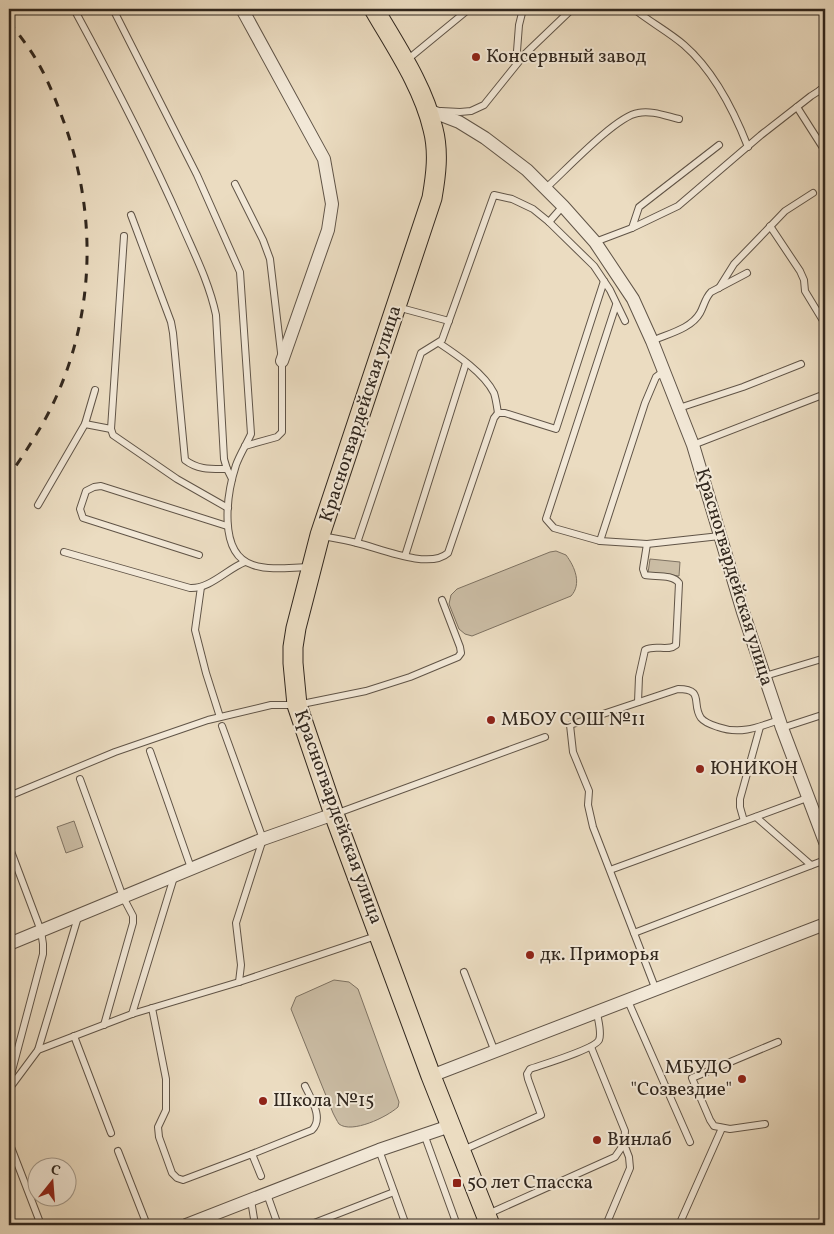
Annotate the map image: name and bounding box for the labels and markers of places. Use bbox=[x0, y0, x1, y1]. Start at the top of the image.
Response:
place label: Консервный завод bbox=[486, 44, 647, 70]
marker: Консервный завод bbox=[470, 51, 482, 63]
place label: МБОУ СОШ №11 bbox=[501, 707, 646, 733]
marker: МБОУ СОШ №11 bbox=[485, 714, 497, 726]
place label: ЮНИКОН bbox=[710, 756, 798, 782]
marker: ЮНИКОН bbox=[694, 763, 706, 775]
place label: дк. Приморья bbox=[540, 942, 659, 968]
marker: дк. Приморья bbox=[524, 949, 536, 961]
place label: МБУДО "Созвездие" bbox=[630, 1055, 732, 1103]
marker: МБУДО "Созвездие" bbox=[736, 1073, 748, 1085]
place label: Школа №15 bbox=[273, 1088, 374, 1114]
marker: Школа №15 bbox=[257, 1095, 269, 1107]
place label: Винлаб bbox=[607, 1127, 672, 1153]
marker: Винлаб bbox=[591, 1134, 603, 1146]
place label: 50 лет Спасска bbox=[467, 1170, 593, 1196]
marker: 50 лет Спасска bbox=[451, 1177, 463, 1189]

